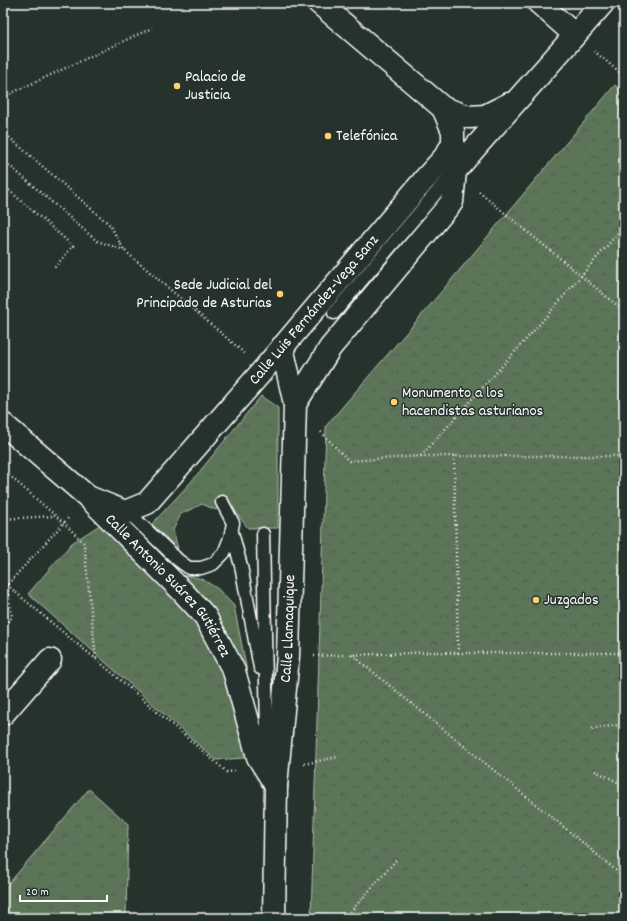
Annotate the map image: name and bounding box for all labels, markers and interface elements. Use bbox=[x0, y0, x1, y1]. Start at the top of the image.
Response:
place label: Palacio de Justicia bbox=[185, 66, 246, 107]
marker: Palacio de Justicia bbox=[172, 81, 182, 91]
place label: Telefónica bbox=[336, 125, 398, 148]
marker: Telefónica bbox=[323, 131, 333, 141]
street label: Calle Luis Fernández-Vega Sanz bbox=[244, 230, 384, 390]
place label: Sede Judicial del Principado de Asturias bbox=[136, 274, 272, 315]
marker: Sede Judicial del Principado de Asturias bbox=[275, 289, 285, 299]
place label: Monumento a los hacendistas asturianos bbox=[402, 382, 544, 423]
marker: Monumento a los hacendistas asturianos bbox=[389, 397, 399, 407]
street label: Calle Antonio Suárez Gutiérrez bbox=[99, 508, 236, 661]
street label: Calle Llamaquique bbox=[274, 574, 302, 684]
place label: Juzgados bbox=[544, 589, 599, 612]
marker: Juzgados bbox=[531, 595, 541, 605]
scale bar bbox=[20, 877, 107, 903]
text: 20 m bbox=[26, 884, 49, 901]

